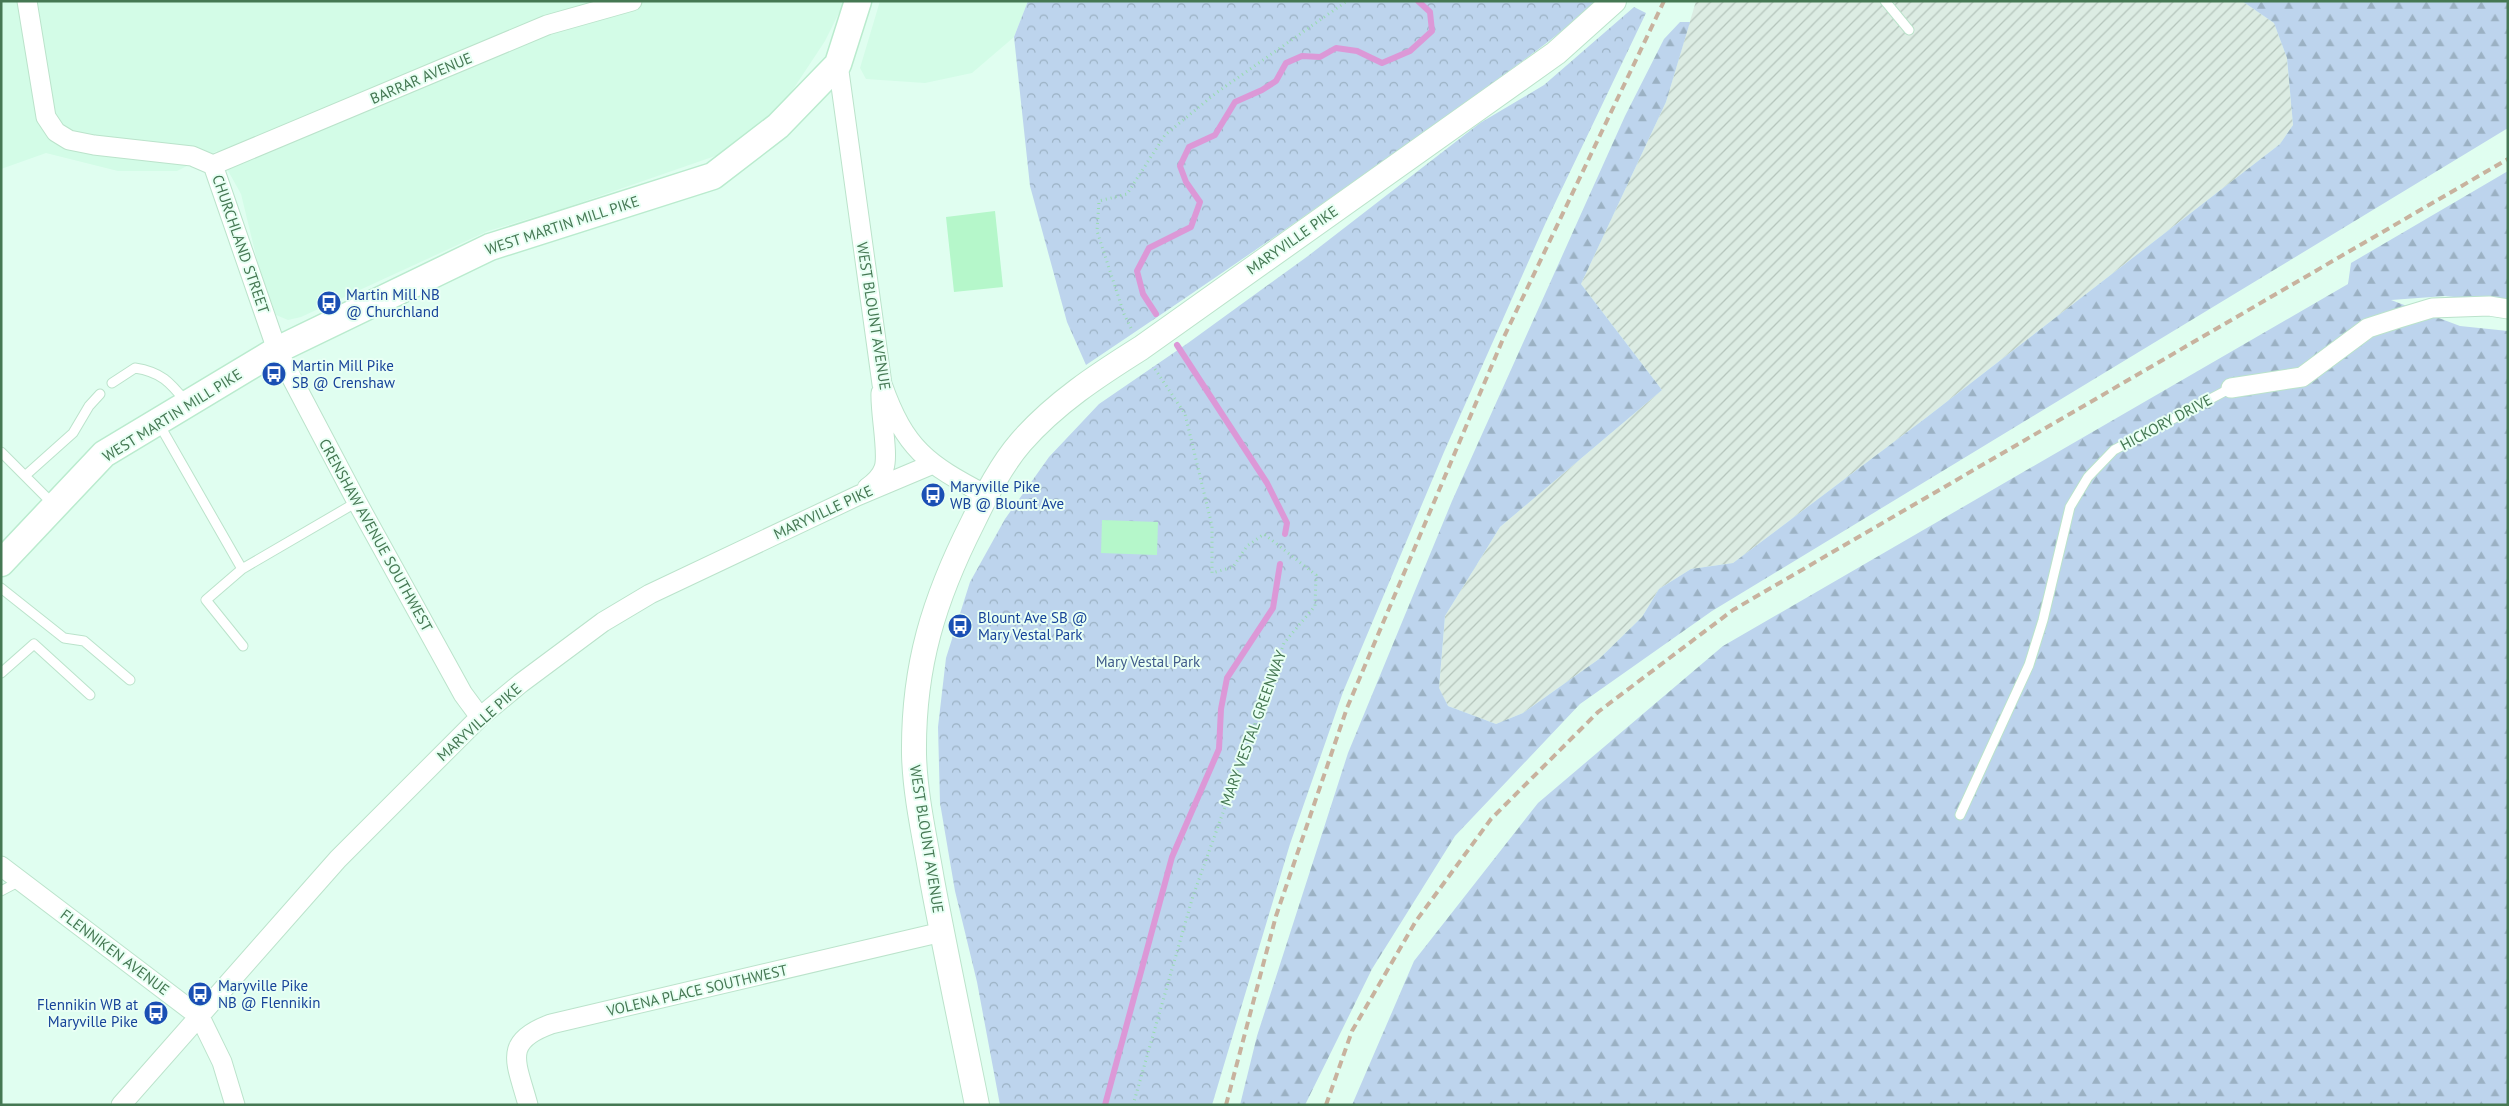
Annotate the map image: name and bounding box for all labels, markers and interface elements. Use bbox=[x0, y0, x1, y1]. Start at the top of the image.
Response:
street label: BARRAR AVENUE bbox=[367, 48, 475, 108]
street label: CHURCHLAND STREET bbox=[208, 172, 274, 317]
street label: WEST MARTIN MILL PIKE bbox=[483, 191, 641, 259]
street label: MARYVILLE PIKE bbox=[1243, 201, 1341, 279]
street label: WEST BLOUNT AVENUE bbox=[853, 241, 895, 391]
place label: Martin Mill NB @ Churchland bbox=[346, 285, 440, 321]
bus stop icon: Martin Mill NB @ Churchland bbox=[316, 290, 342, 316]
place label: Martin Mill Pike SB @ Crenshaw bbox=[292, 356, 395, 392]
bus stop icon: Martin Mill Pike SB @ Crenshaw bbox=[261, 361, 287, 387]
street label: WEST MARTIN MILL PIKE bbox=[99, 364, 245, 466]
street label: HICKORY DRIVE bbox=[2117, 390, 2215, 454]
street label: CRENSHAW AVENUE SOUTHWEST bbox=[315, 435, 437, 635]
place label: Maryville Pike WB @ Blount Ave bbox=[950, 477, 1064, 513]
street label: MARYVILLE PIKE bbox=[770, 481, 876, 543]
bus stop icon: Maryville Pike WB @ Blount Ave bbox=[920, 482, 946, 508]
place label: Blount Ave SB @ Mary Vestal Park bbox=[978, 608, 1088, 644]
bus stop icon: Blount Ave SB @ Mary Vestal Park bbox=[947, 613, 973, 639]
street label: MARY VESTAL GREENWAY bbox=[1216, 647, 1290, 808]
park label: Mary Vestal Park bbox=[1096, 652, 1201, 671]
street label: MARYVILLE PIKE bbox=[433, 679, 525, 765]
street label: WEST BLOUNT AVENUE bbox=[906, 764, 948, 914]
street label: FLENNIKEN AVENUE bbox=[57, 905, 173, 999]
street label: VOLENA PLACE SOUTHWEST bbox=[604, 960, 790, 1020]
place label: Maryville Pike NB @ Flennikin bbox=[218, 976, 320, 1012]
bus stop icon: Maryville Pike NB @ Flennikin bbox=[187, 981, 213, 1007]
place label: Flennikin WB at Maryville Pike bbox=[37, 995, 138, 1031]
bus stop icon: Flennikin WB at Maryville Pike bbox=[143, 1000, 169, 1026]

